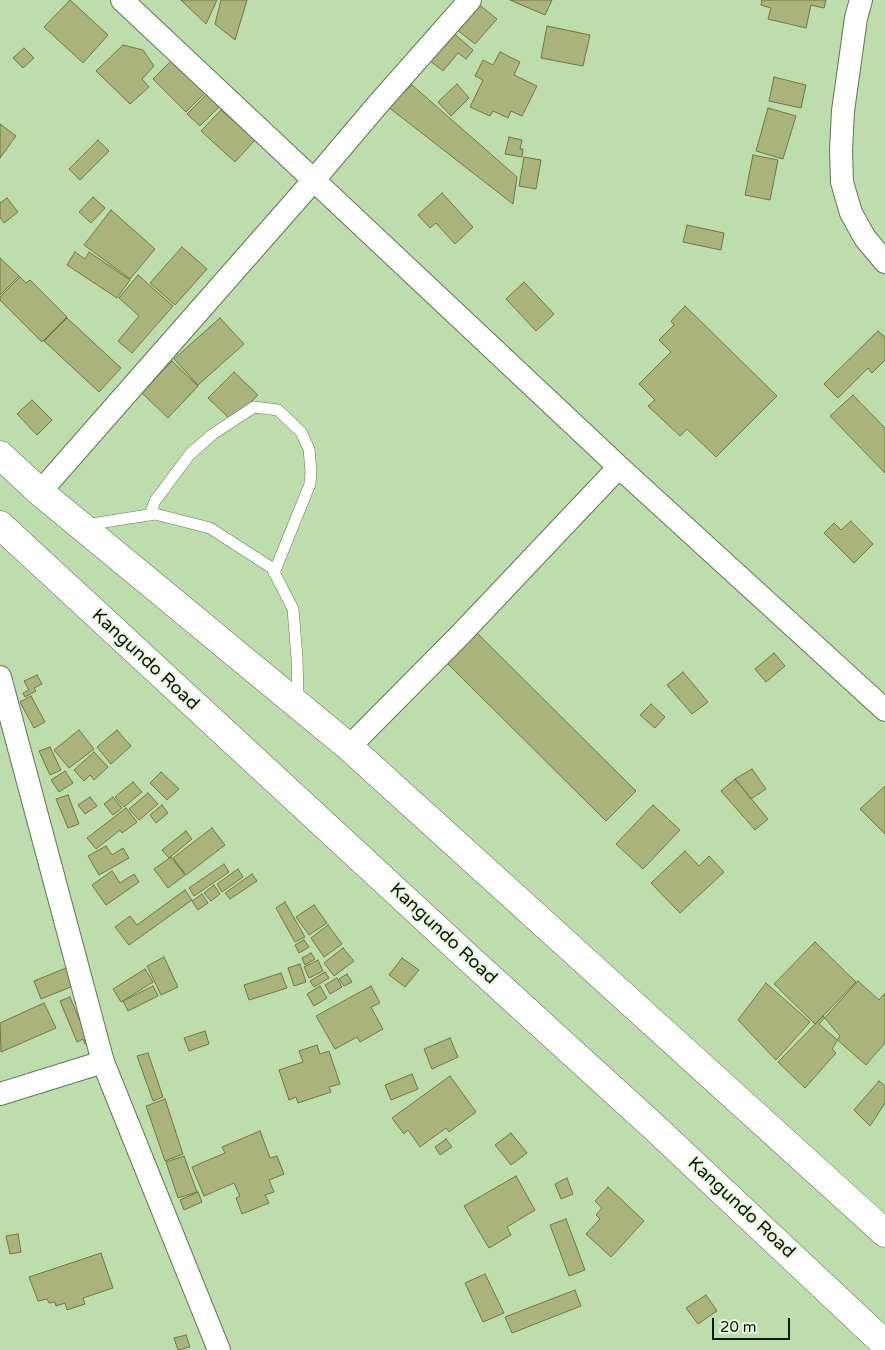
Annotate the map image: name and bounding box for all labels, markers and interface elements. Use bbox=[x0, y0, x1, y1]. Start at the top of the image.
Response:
street label: Kangundo Road bbox=[87, 605, 203, 715]
street label: Kangundo Road bbox=[385, 879, 501, 989]
street label: Kangundo Road bbox=[683, 1153, 799, 1263]
scale bar bbox=[715, 1308, 792, 1340]
text: 20 m bbox=[720, 1318, 757, 1336]

